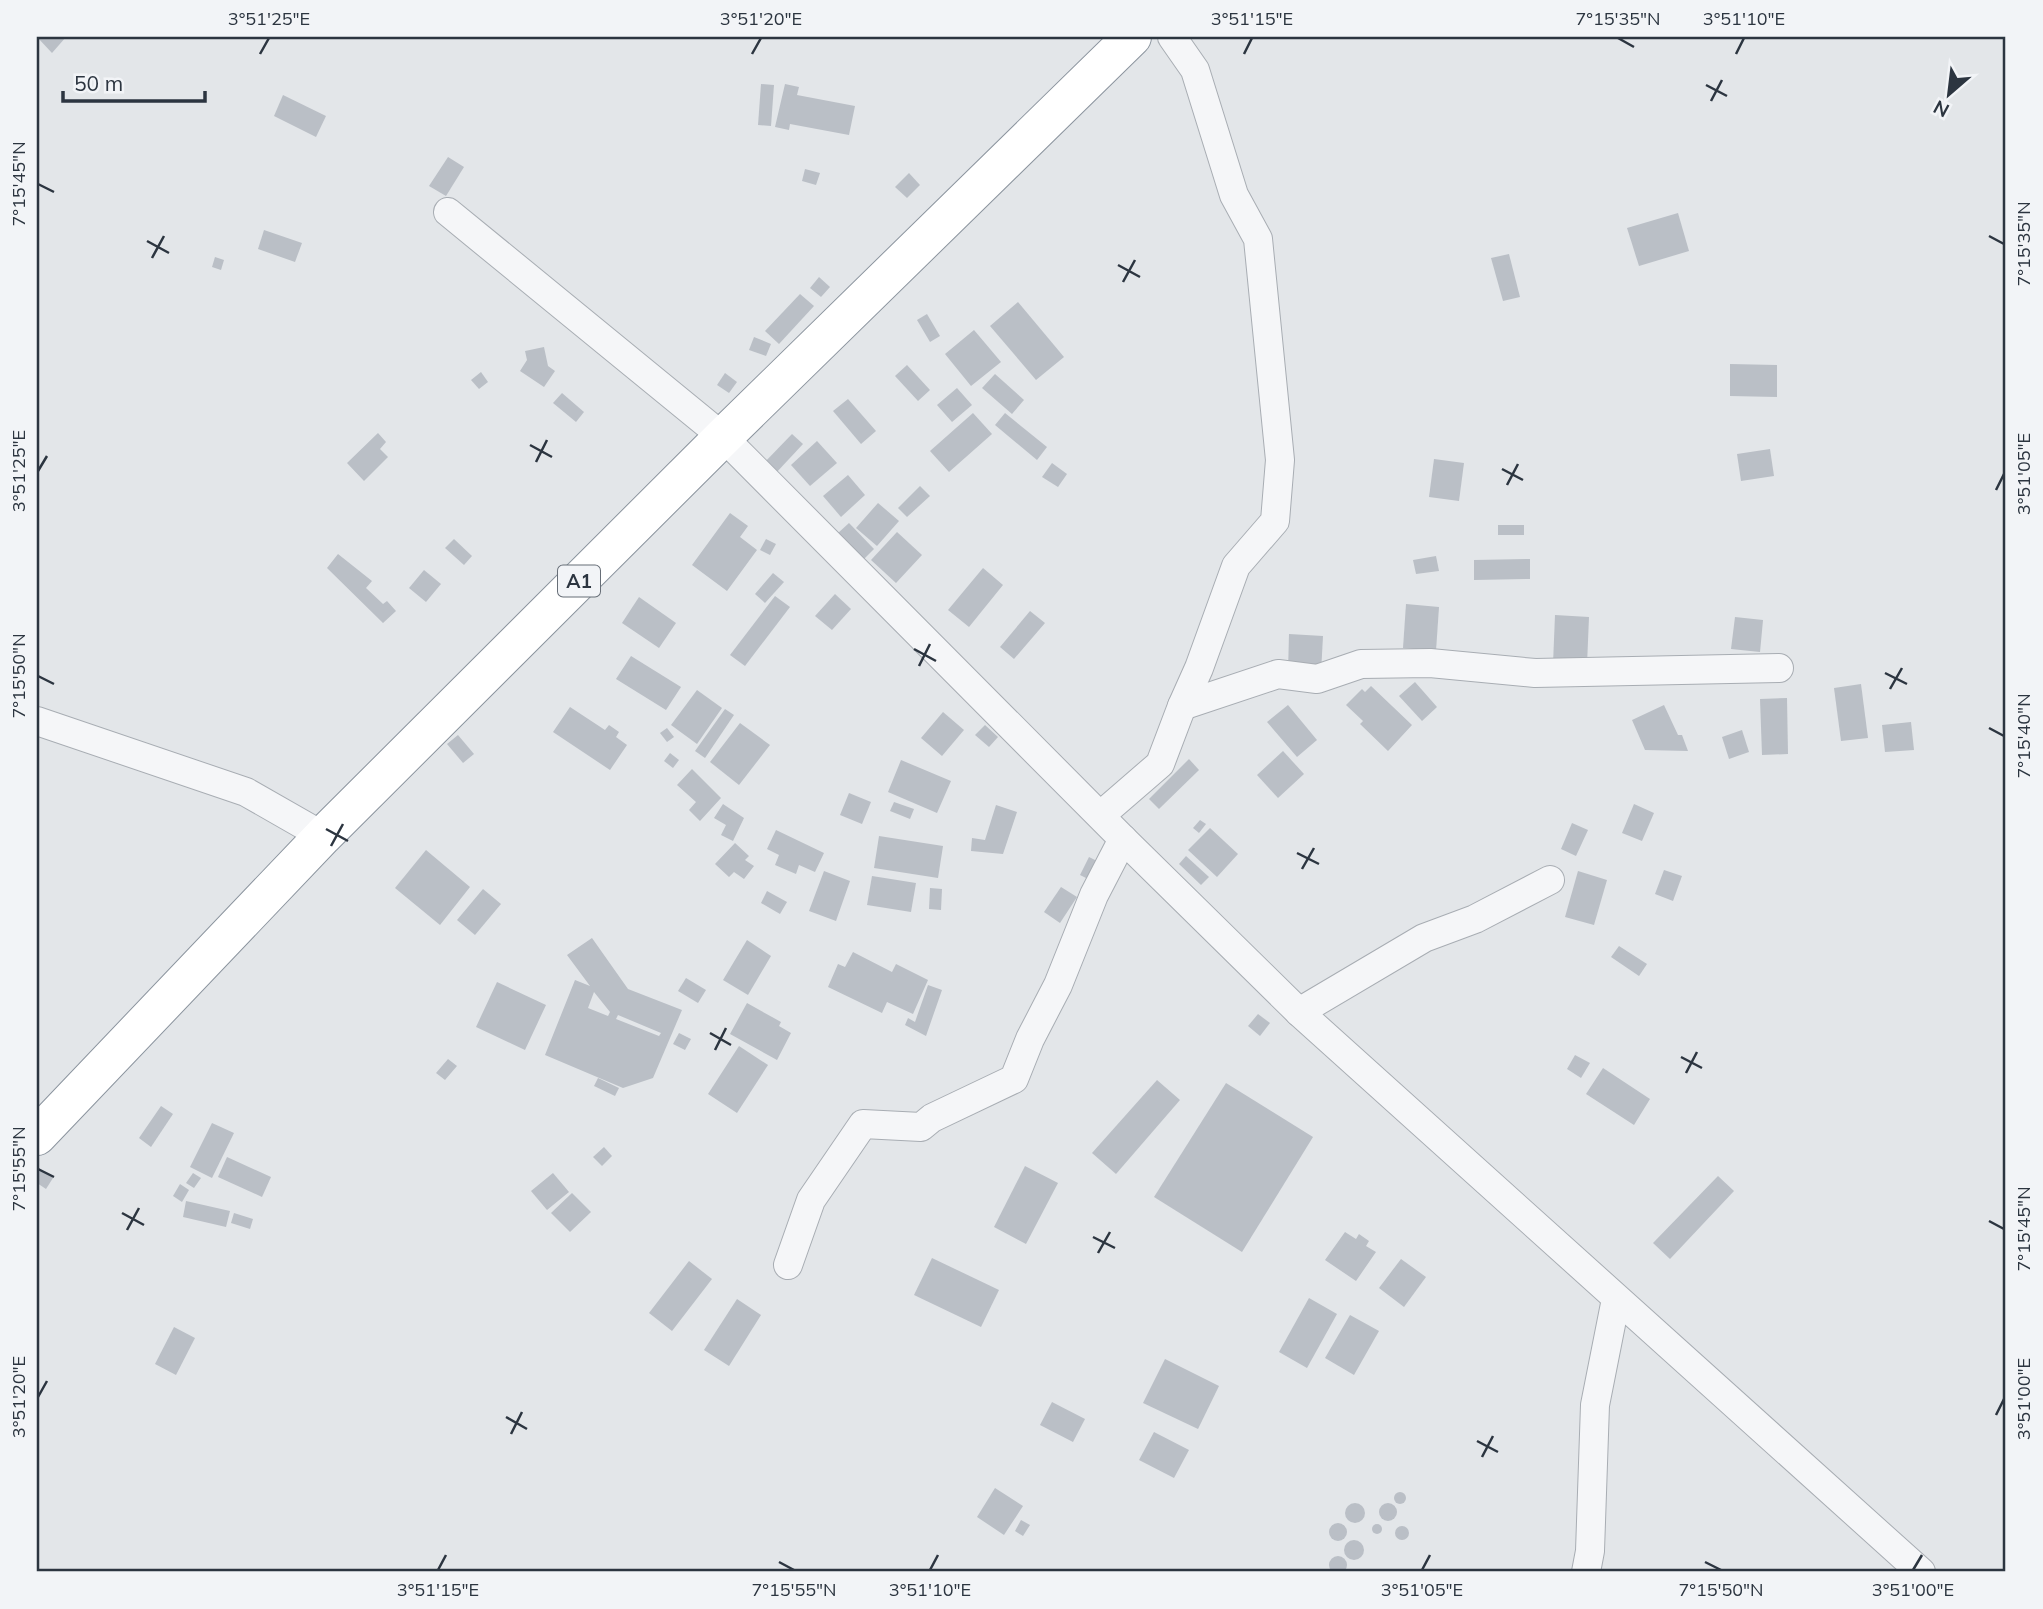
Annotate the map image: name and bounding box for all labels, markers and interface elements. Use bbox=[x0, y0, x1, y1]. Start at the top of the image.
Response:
text: 3°51'25"E bbox=[228, 7, 310, 30]
text: 3°51'20"E bbox=[720, 7, 802, 30]
text: 3°51'15"E bbox=[1211, 7, 1293, 30]
text: 7°15'35"N bbox=[1575, 7, 1661, 30]
text: 3°51'10"E bbox=[1703, 7, 1785, 30]
scale bar bbox=[63, 60, 205, 104]
north arrow bbox=[1913, 60, 1983, 130]
text: 50 m bbox=[74, 70, 123, 96]
text: N bbox=[1929, 95, 1953, 123]
text: 7°15'45"N bbox=[7, 141, 30, 227]
text: 7°15'35"N bbox=[2012, 201, 2035, 287]
text: 3°51'25"E bbox=[7, 430, 30, 512]
text: 3°51'05"E bbox=[2012, 433, 2035, 515]
road number: A1 bbox=[558, 566, 600, 596]
text: 7°15'50"N bbox=[7, 633, 30, 719]
text: 7°15'40"N bbox=[2012, 693, 2035, 779]
text: 7°15'55"N bbox=[7, 1126, 30, 1212]
text: 7°15'45"N bbox=[2012, 1186, 2035, 1272]
text: 3°51'20"E bbox=[7, 1356, 30, 1438]
text: 3°51'00"E bbox=[2012, 1358, 2035, 1440]
text: 3°51'15"E bbox=[397, 1578, 479, 1601]
text: 7°15'55"N bbox=[751, 1578, 837, 1601]
text: 3°51'10"E bbox=[889, 1578, 971, 1601]
text: 3°51'05"E bbox=[1381, 1578, 1463, 1601]
text: 7°15'50"N bbox=[1678, 1578, 1764, 1601]
text: 3°51'00"E bbox=[1872, 1578, 1954, 1601]

